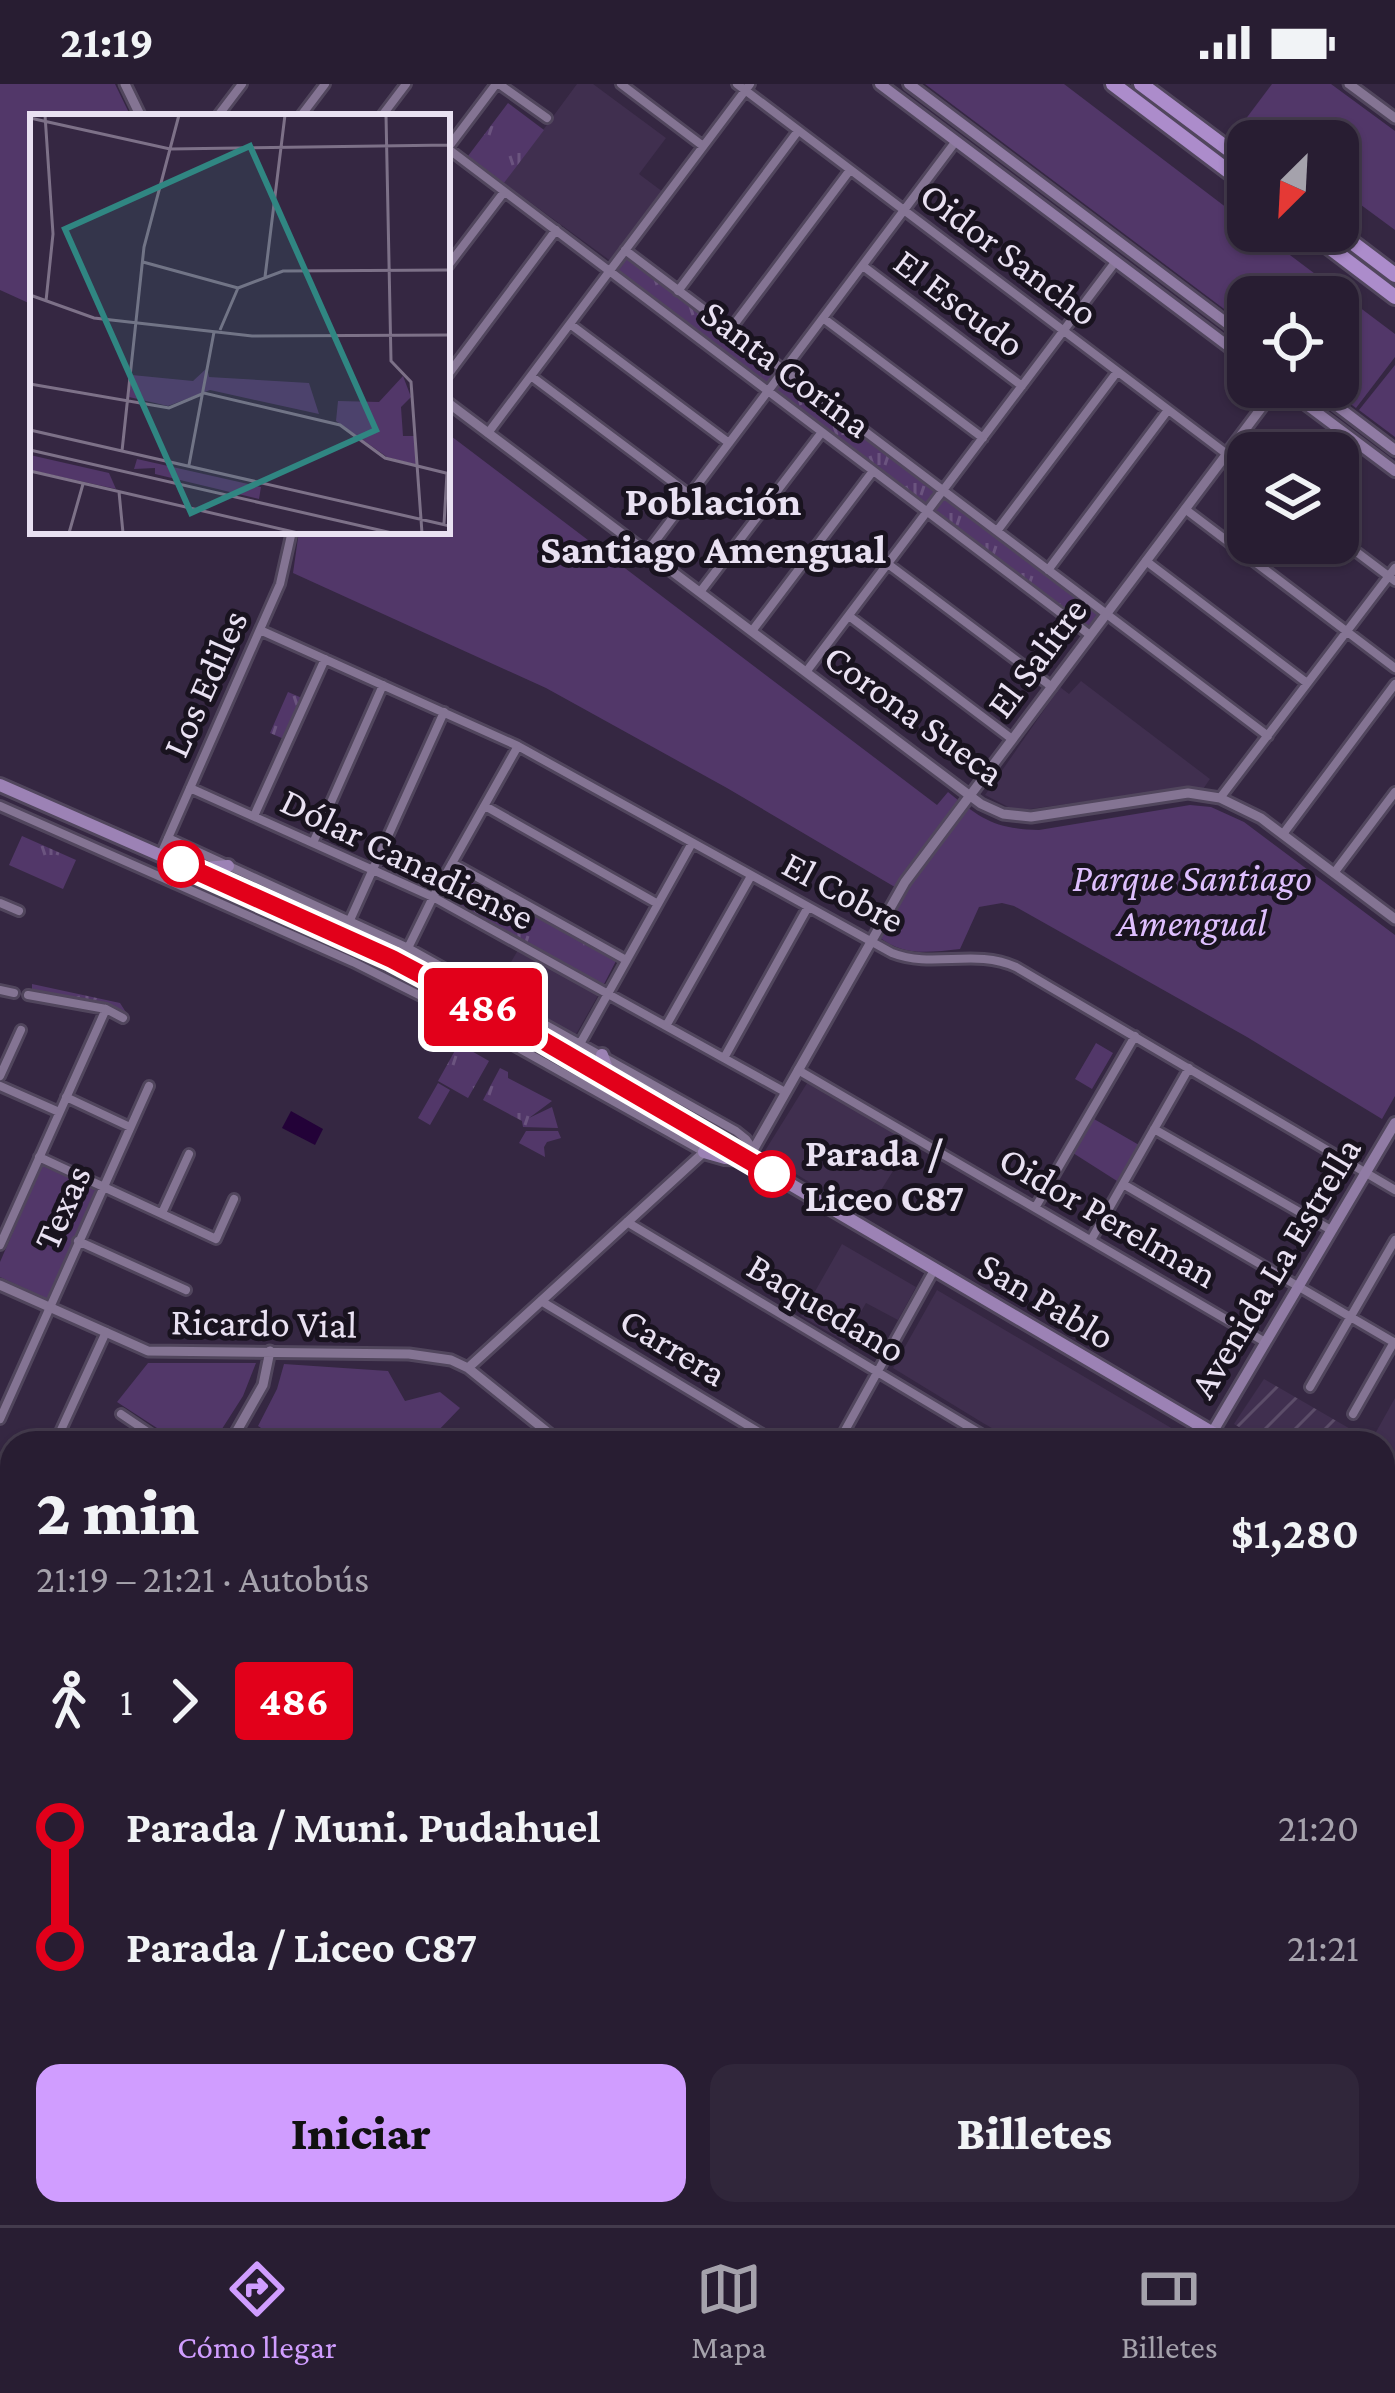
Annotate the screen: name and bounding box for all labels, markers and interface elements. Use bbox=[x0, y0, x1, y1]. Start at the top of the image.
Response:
text: 21:19 bbox=[60, 17, 154, 67]
inset map bbox=[30, 114, 450, 534]
north arrow bbox=[1227, 120, 1359, 252]
map controls bbox=[1227, 120, 1359, 564]
street label: Oidor Sancho bbox=[913, 173, 1107, 334]
street label: El Escudo bbox=[886, 240, 1033, 365]
button: locate bbox=[1227, 276, 1359, 408]
street label: Santa Corina bbox=[694, 291, 880, 446]
button: layers bbox=[1227, 432, 1359, 564]
district label: Población Santiago Amengual bbox=[540, 477, 886, 572]
street label: El Salitre bbox=[978, 589, 1095, 726]
street label: Los Ediles bbox=[153, 603, 256, 763]
street label: Corona Sueca bbox=[817, 635, 1013, 794]
street label: Dólar Canadiense bbox=[274, 779, 541, 938]
unlabelled marker bbox=[159, 842, 203, 886]
street label: El Cobre bbox=[776, 842, 912, 941]
park label: Parque Santiago Amengual bbox=[1072, 856, 1312, 945]
line badge: 486 bbox=[414, 968, 552, 1046]
text: 486 bbox=[448, 983, 518, 1030]
street label: Avenida La Estrella bbox=[1180, 1129, 1369, 1405]
place label: Parada / Liceo C87 bbox=[805, 1131, 964, 1219]
street label: Oidor Perelman bbox=[992, 1137, 1225, 1296]
marker: Parada / Liceo C87 bbox=[750, 1152, 794, 1196]
street label: Texas bbox=[24, 1158, 99, 1256]
street label: San Pablo bbox=[971, 1243, 1123, 1358]
street label: Baquedano bbox=[740, 1244, 913, 1372]
street label: Carrera bbox=[613, 1298, 735, 1395]
street label: Ricardo Vial bbox=[170, 1299, 358, 1346]
text: 2 min bbox=[36, 1475, 199, 1548]
text: $1,280 bbox=[1231, 1508, 1359, 1558]
text: 21:19 – 21:21 · Autobús bbox=[36, 1557, 369, 1600]
icon: walk bbox=[36, 1668, 102, 1734]
icon: forward bbox=[151, 1668, 217, 1734]
text: 486 bbox=[259, 1677, 329, 1724]
text: 1 bbox=[120, 1680, 133, 1723]
text: Parada / Muni. Pudahuel bbox=[126, 1802, 601, 1852]
text: 21:20 bbox=[1278, 1806, 1359, 1849]
text: Parada / Liceo C87 bbox=[126, 1922, 477, 1972]
text: 21:21 bbox=[1287, 1926, 1359, 1969]
button: Iniciar bbox=[36, 2064, 686, 2202]
button: Billetes bbox=[710, 2064, 1359, 2202]
tab: Cómo llegar bbox=[177, 2256, 337, 2365]
tab: Mapa bbox=[691, 2256, 766, 2365]
tab: Billetes bbox=[1121, 2256, 1218, 2365]

